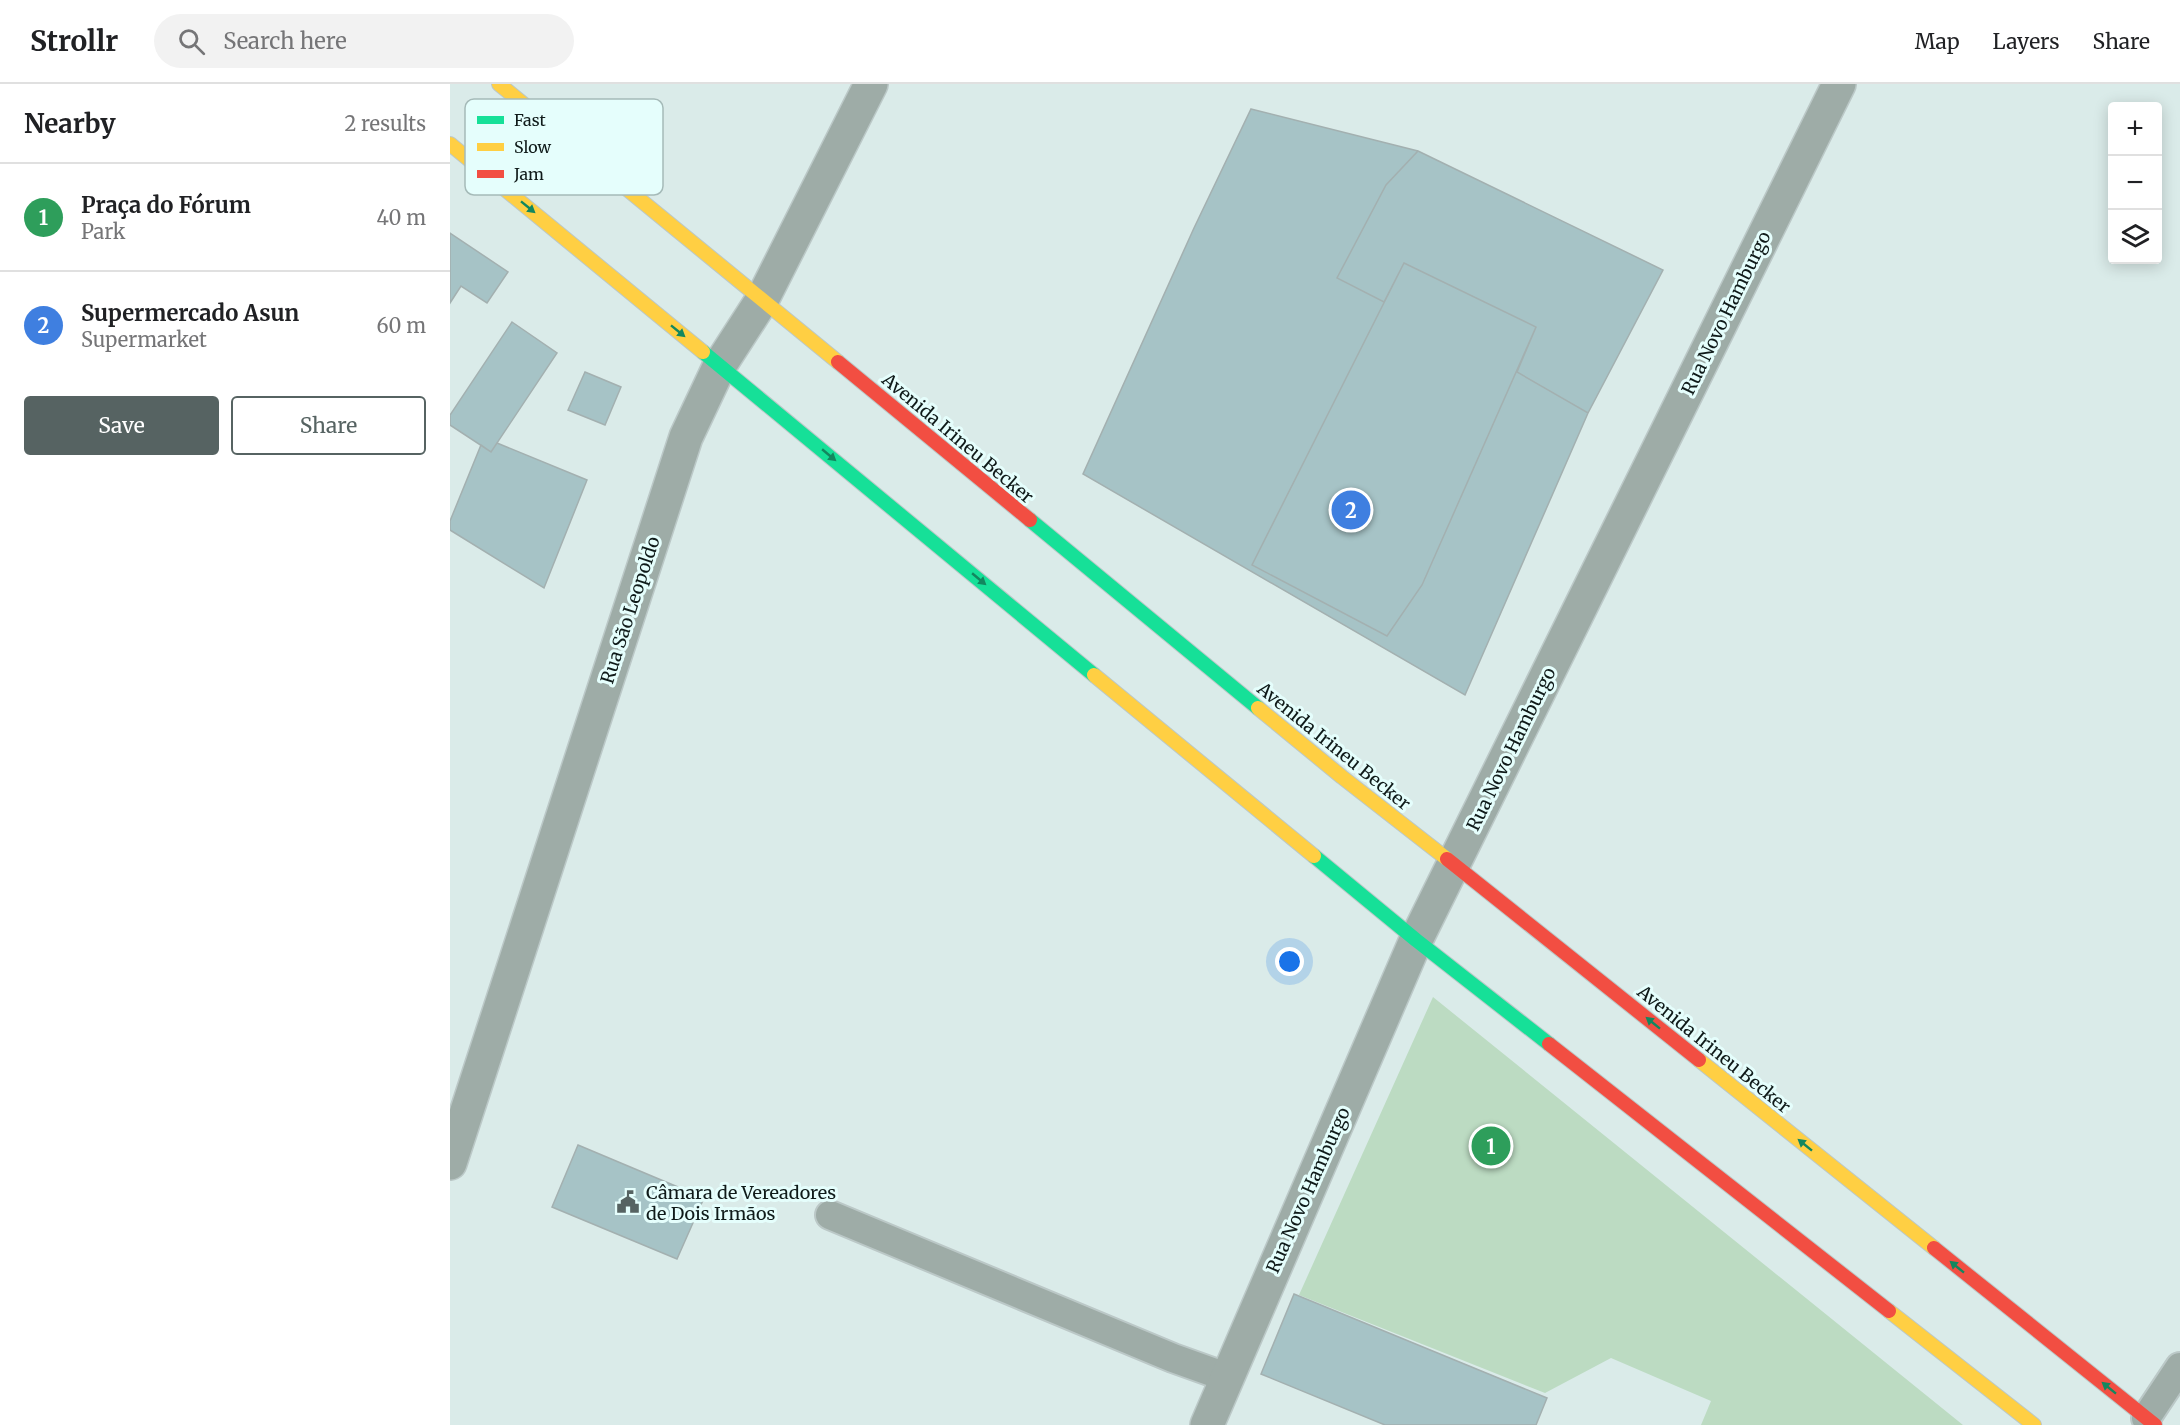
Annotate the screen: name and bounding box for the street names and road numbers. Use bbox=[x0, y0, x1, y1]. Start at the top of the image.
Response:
street label: Rua Novo Hamburgo bbox=[1676, 228, 1776, 398]
street label: Avenida Irineu Becker bbox=[877, 367, 1038, 508]
street label: Rua São Leopoldo bbox=[595, 533, 665, 687]
street label: Rua Novo Hamburgo bbox=[1461, 664, 1561, 834]
street label: Avenida Irineu Becker bbox=[1252, 676, 1415, 815]
street label: Avenida Irineu Becker bbox=[1632, 979, 1795, 1118]
street label: Rua Novo Hamburgo bbox=[1261, 1104, 1355, 1276]

